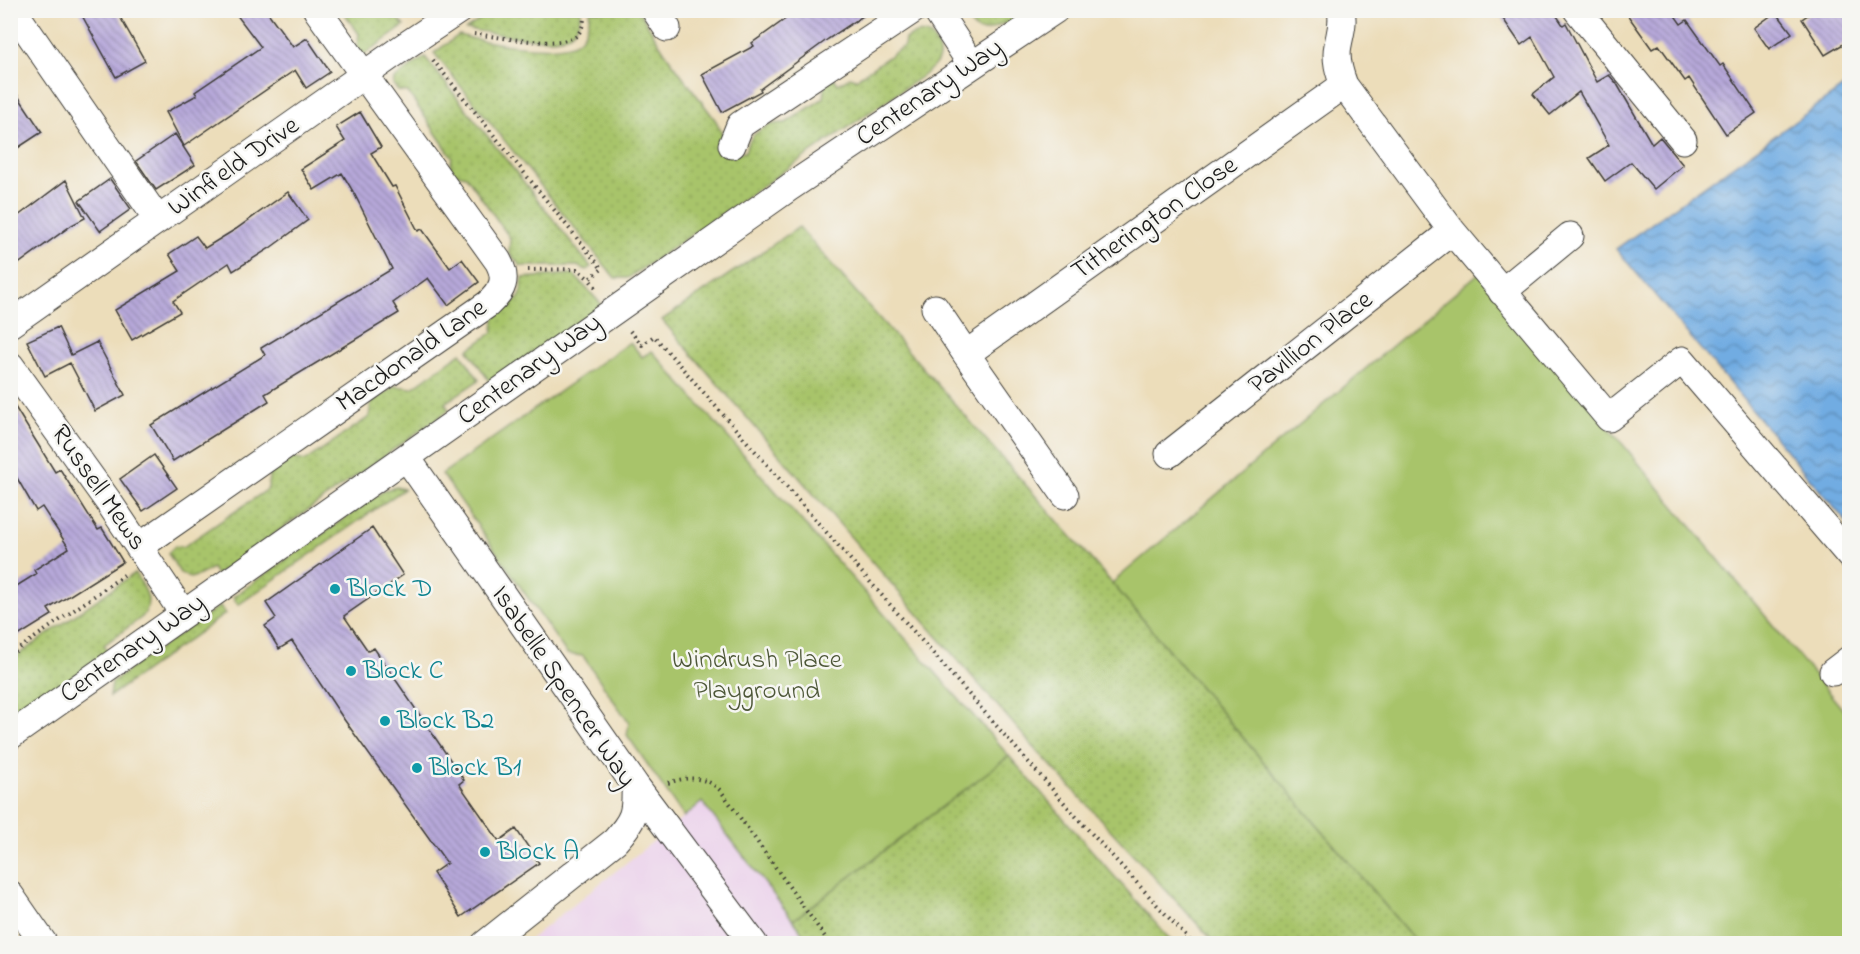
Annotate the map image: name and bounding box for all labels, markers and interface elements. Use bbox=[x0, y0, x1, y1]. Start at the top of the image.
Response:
street label: Centenary Way bbox=[849, 29, 1011, 157]
street label: Winfield Drive bbox=[160, 107, 308, 227]
street label: Titherington Close bbox=[1064, 146, 1247, 291]
street label: Pavillion Place bbox=[1240, 281, 1382, 404]
street label: Macdonald Lane bbox=[329, 289, 496, 423]
street label: Centenary Way bbox=[450, 304, 610, 436]
street label: Russell Mews bbox=[40, 417, 156, 559]
place label: Block D bbox=[346, 570, 433, 609]
street label: Isabelle Spencer Way bbox=[481, 578, 645, 796]
marker: Block D bbox=[328, 582, 342, 596]
street label: Centenary Way bbox=[52, 584, 214, 714]
park label: Windrush Place Playground bbox=[672, 641, 843, 711]
place label: Block C bbox=[362, 652, 444, 691]
marker: Block C bbox=[344, 664, 358, 678]
place label: Block B2 bbox=[396, 702, 494, 741]
marker: Block B2 bbox=[378, 714, 392, 728]
place label: Block B1 bbox=[428, 749, 521, 788]
marker: Block B1 bbox=[410, 761, 424, 775]
place label: Block A bbox=[496, 833, 579, 872]
marker: Block A bbox=[478, 845, 492, 859]

